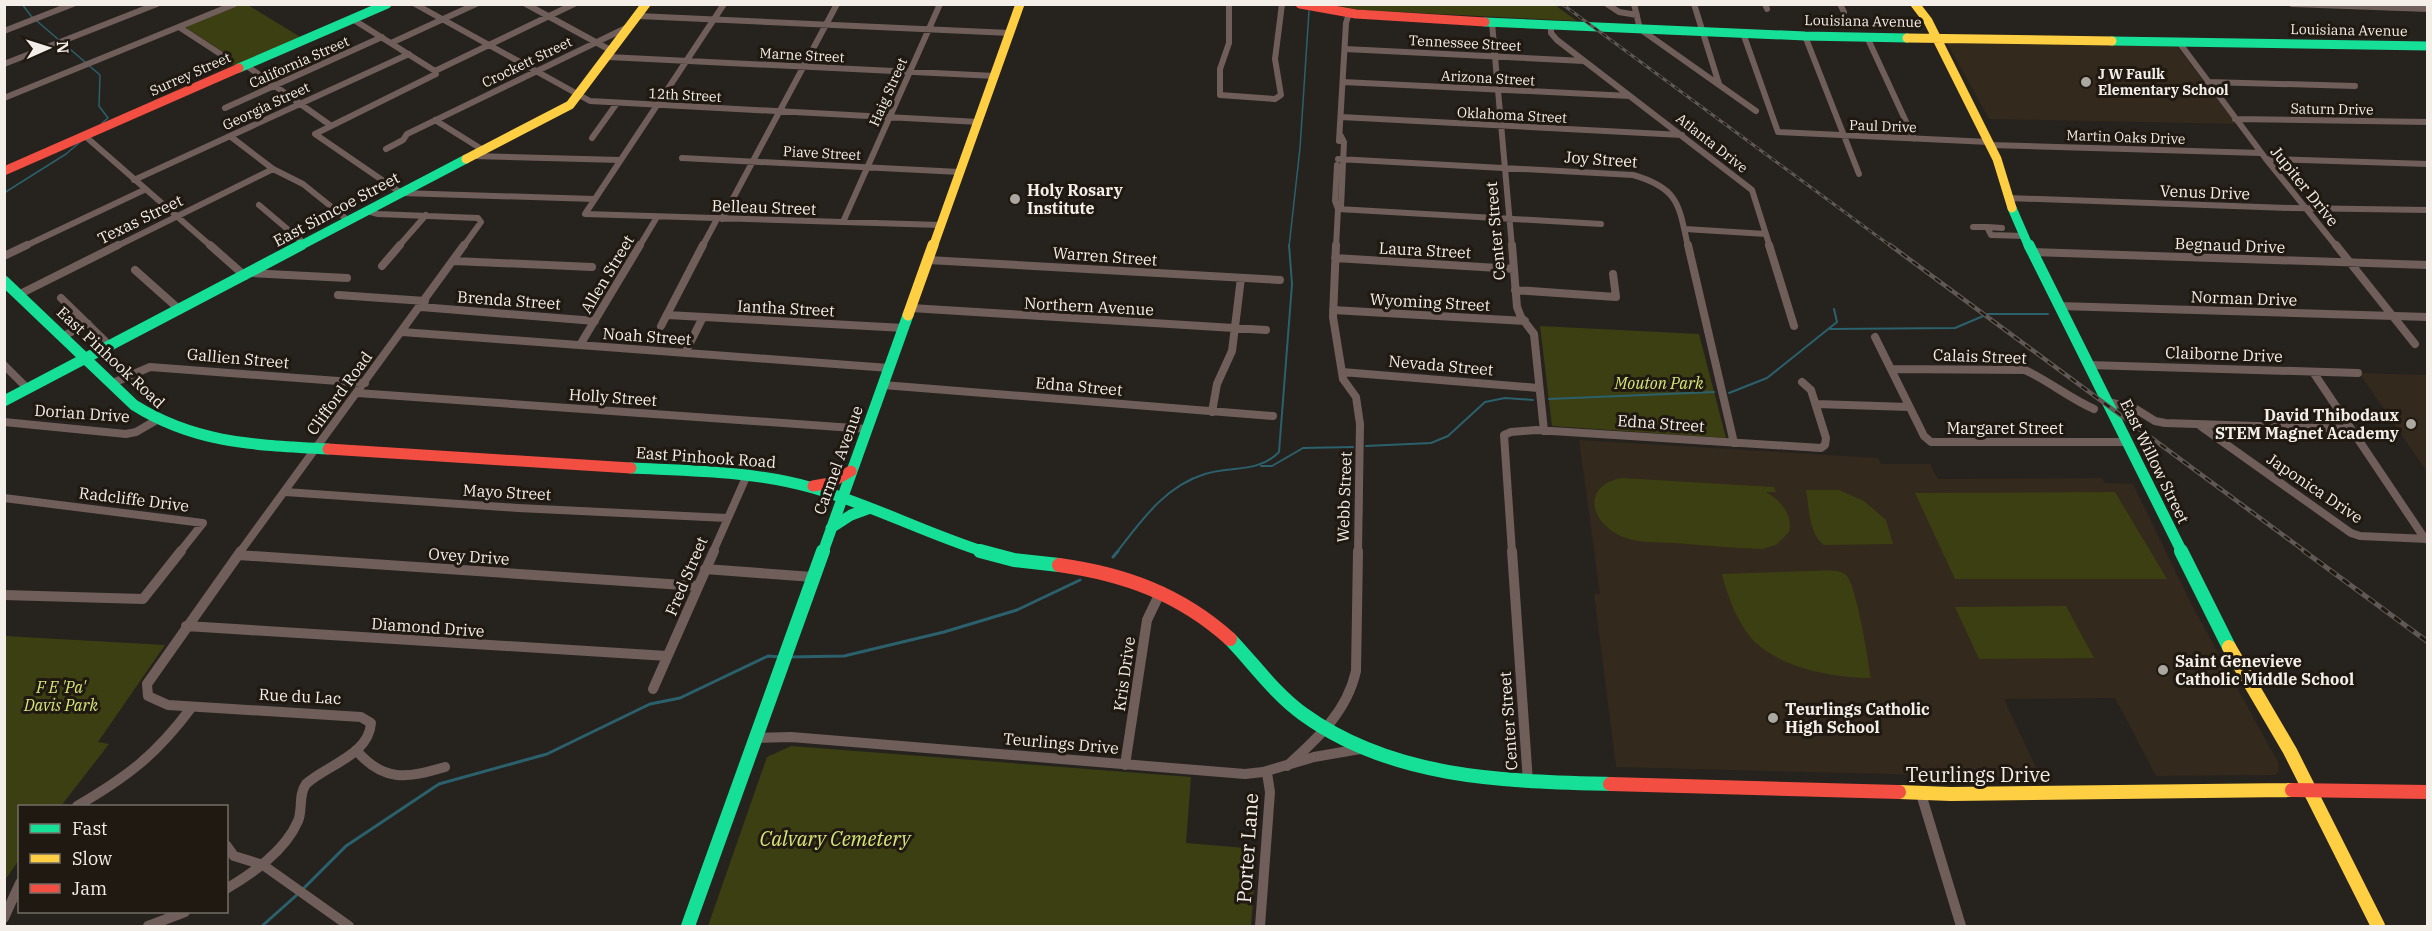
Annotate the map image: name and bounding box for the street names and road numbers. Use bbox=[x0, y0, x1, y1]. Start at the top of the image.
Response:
street label: Louisiana Avenue bbox=[1804, 11, 1922, 31]
street label: Louisiana Avenue bbox=[2290, 20, 2408, 40]
street label: Tennessee Street bbox=[1408, 31, 1522, 55]
street label: California Street bbox=[246, 32, 352, 92]
street label: Crockett Street bbox=[479, 32, 575, 92]
street label: Marne Street bbox=[759, 44, 845, 66]
street label: Surrey Street bbox=[147, 48, 233, 100]
street label: Haig Street bbox=[865, 55, 911, 129]
street label: Arizona Street bbox=[1440, 67, 1536, 89]
street label: Georgia Street bbox=[220, 78, 312, 134]
street label: 12th Street bbox=[648, 84, 722, 106]
street label: Saturn Drive bbox=[2290, 99, 2374, 119]
street label: Oklahoma Street bbox=[1456, 103, 1568, 127]
street label: Atlanta Drive bbox=[1672, 109, 1752, 177]
street label: Paul Drive bbox=[1849, 116, 1917, 136]
street label: Martin Oaks Drive bbox=[2066, 126, 2186, 148]
street label: Piave Street bbox=[783, 142, 861, 164]
street label: Jupiter Drive bbox=[2267, 142, 2343, 230]
street label: Joy Street bbox=[1564, 146, 1639, 172]
street label: East Simcoe Street bbox=[269, 167, 403, 251]
street label: Center Street bbox=[1481, 180, 1509, 281]
street label: Venus Drive bbox=[2159, 180, 2251, 204]
street label: Texas Street bbox=[94, 190, 186, 248]
street label: Belleau Street bbox=[711, 195, 817, 219]
street label: Allen Street bbox=[576, 231, 638, 317]
street label: Begnaud Drive bbox=[2174, 233, 2286, 257]
street label: Laura Street bbox=[1378, 238, 1472, 262]
street label: Warren Street bbox=[1052, 242, 1158, 270]
street label: Brenda Street bbox=[457, 286, 562, 314]
street label: Norman Drive bbox=[2190, 286, 2298, 310]
street label: Wyoming Street bbox=[1369, 289, 1491, 315]
street label: Northern Avenue bbox=[1024, 293, 1154, 319]
street label: Iantha Street bbox=[737, 295, 836, 321]
street label: East Pinhook Road bbox=[53, 302, 169, 412]
street label: Noah Street bbox=[602, 323, 692, 349]
street label: Claiborne Drive bbox=[2165, 342, 2283, 366]
street label: Gallien Street bbox=[186, 344, 290, 372]
street label: Calais Street bbox=[1933, 344, 2028, 368]
street label: Clifford Road bbox=[302, 347, 376, 439]
street label: Nevada Street bbox=[1388, 350, 1495, 380]
street label: Edna Street bbox=[1035, 372, 1124, 400]
street label: Holly Street bbox=[568, 384, 658, 410]
street label: East Willow Street bbox=[2116, 396, 2194, 527]
street label: Dorian Drive bbox=[34, 400, 130, 426]
street label: Carmel Avenue bbox=[809, 403, 867, 517]
street label: Edna Street bbox=[1617, 410, 1706, 436]
street label: Margaret Street bbox=[1946, 418, 2064, 438]
street label: East Pinhook Road bbox=[635, 442, 777, 472]
street label: Japonica Drive bbox=[2263, 449, 2367, 527]
street label: Webb Street bbox=[1332, 451, 1356, 543]
street label: Mayo Street bbox=[462, 480, 552, 504]
street label: Radcliffe Drive bbox=[78, 482, 190, 516]
street label: Fred Street bbox=[660, 533, 712, 618]
street label: Ovey Drive bbox=[428, 543, 510, 569]
street label: Diamond Drive bbox=[371, 613, 485, 641]
street label: Kris Drive bbox=[1109, 635, 1139, 713]
street label: Center Street bbox=[1495, 671, 1521, 771]
street label: Rue du Lac bbox=[258, 684, 342, 708]
street label: Teurlings Drive bbox=[1002, 728, 1120, 758]
street label: Teurlings Drive bbox=[1906, 761, 2050, 788]
street label: Porter Lane bbox=[1230, 792, 1264, 904]

